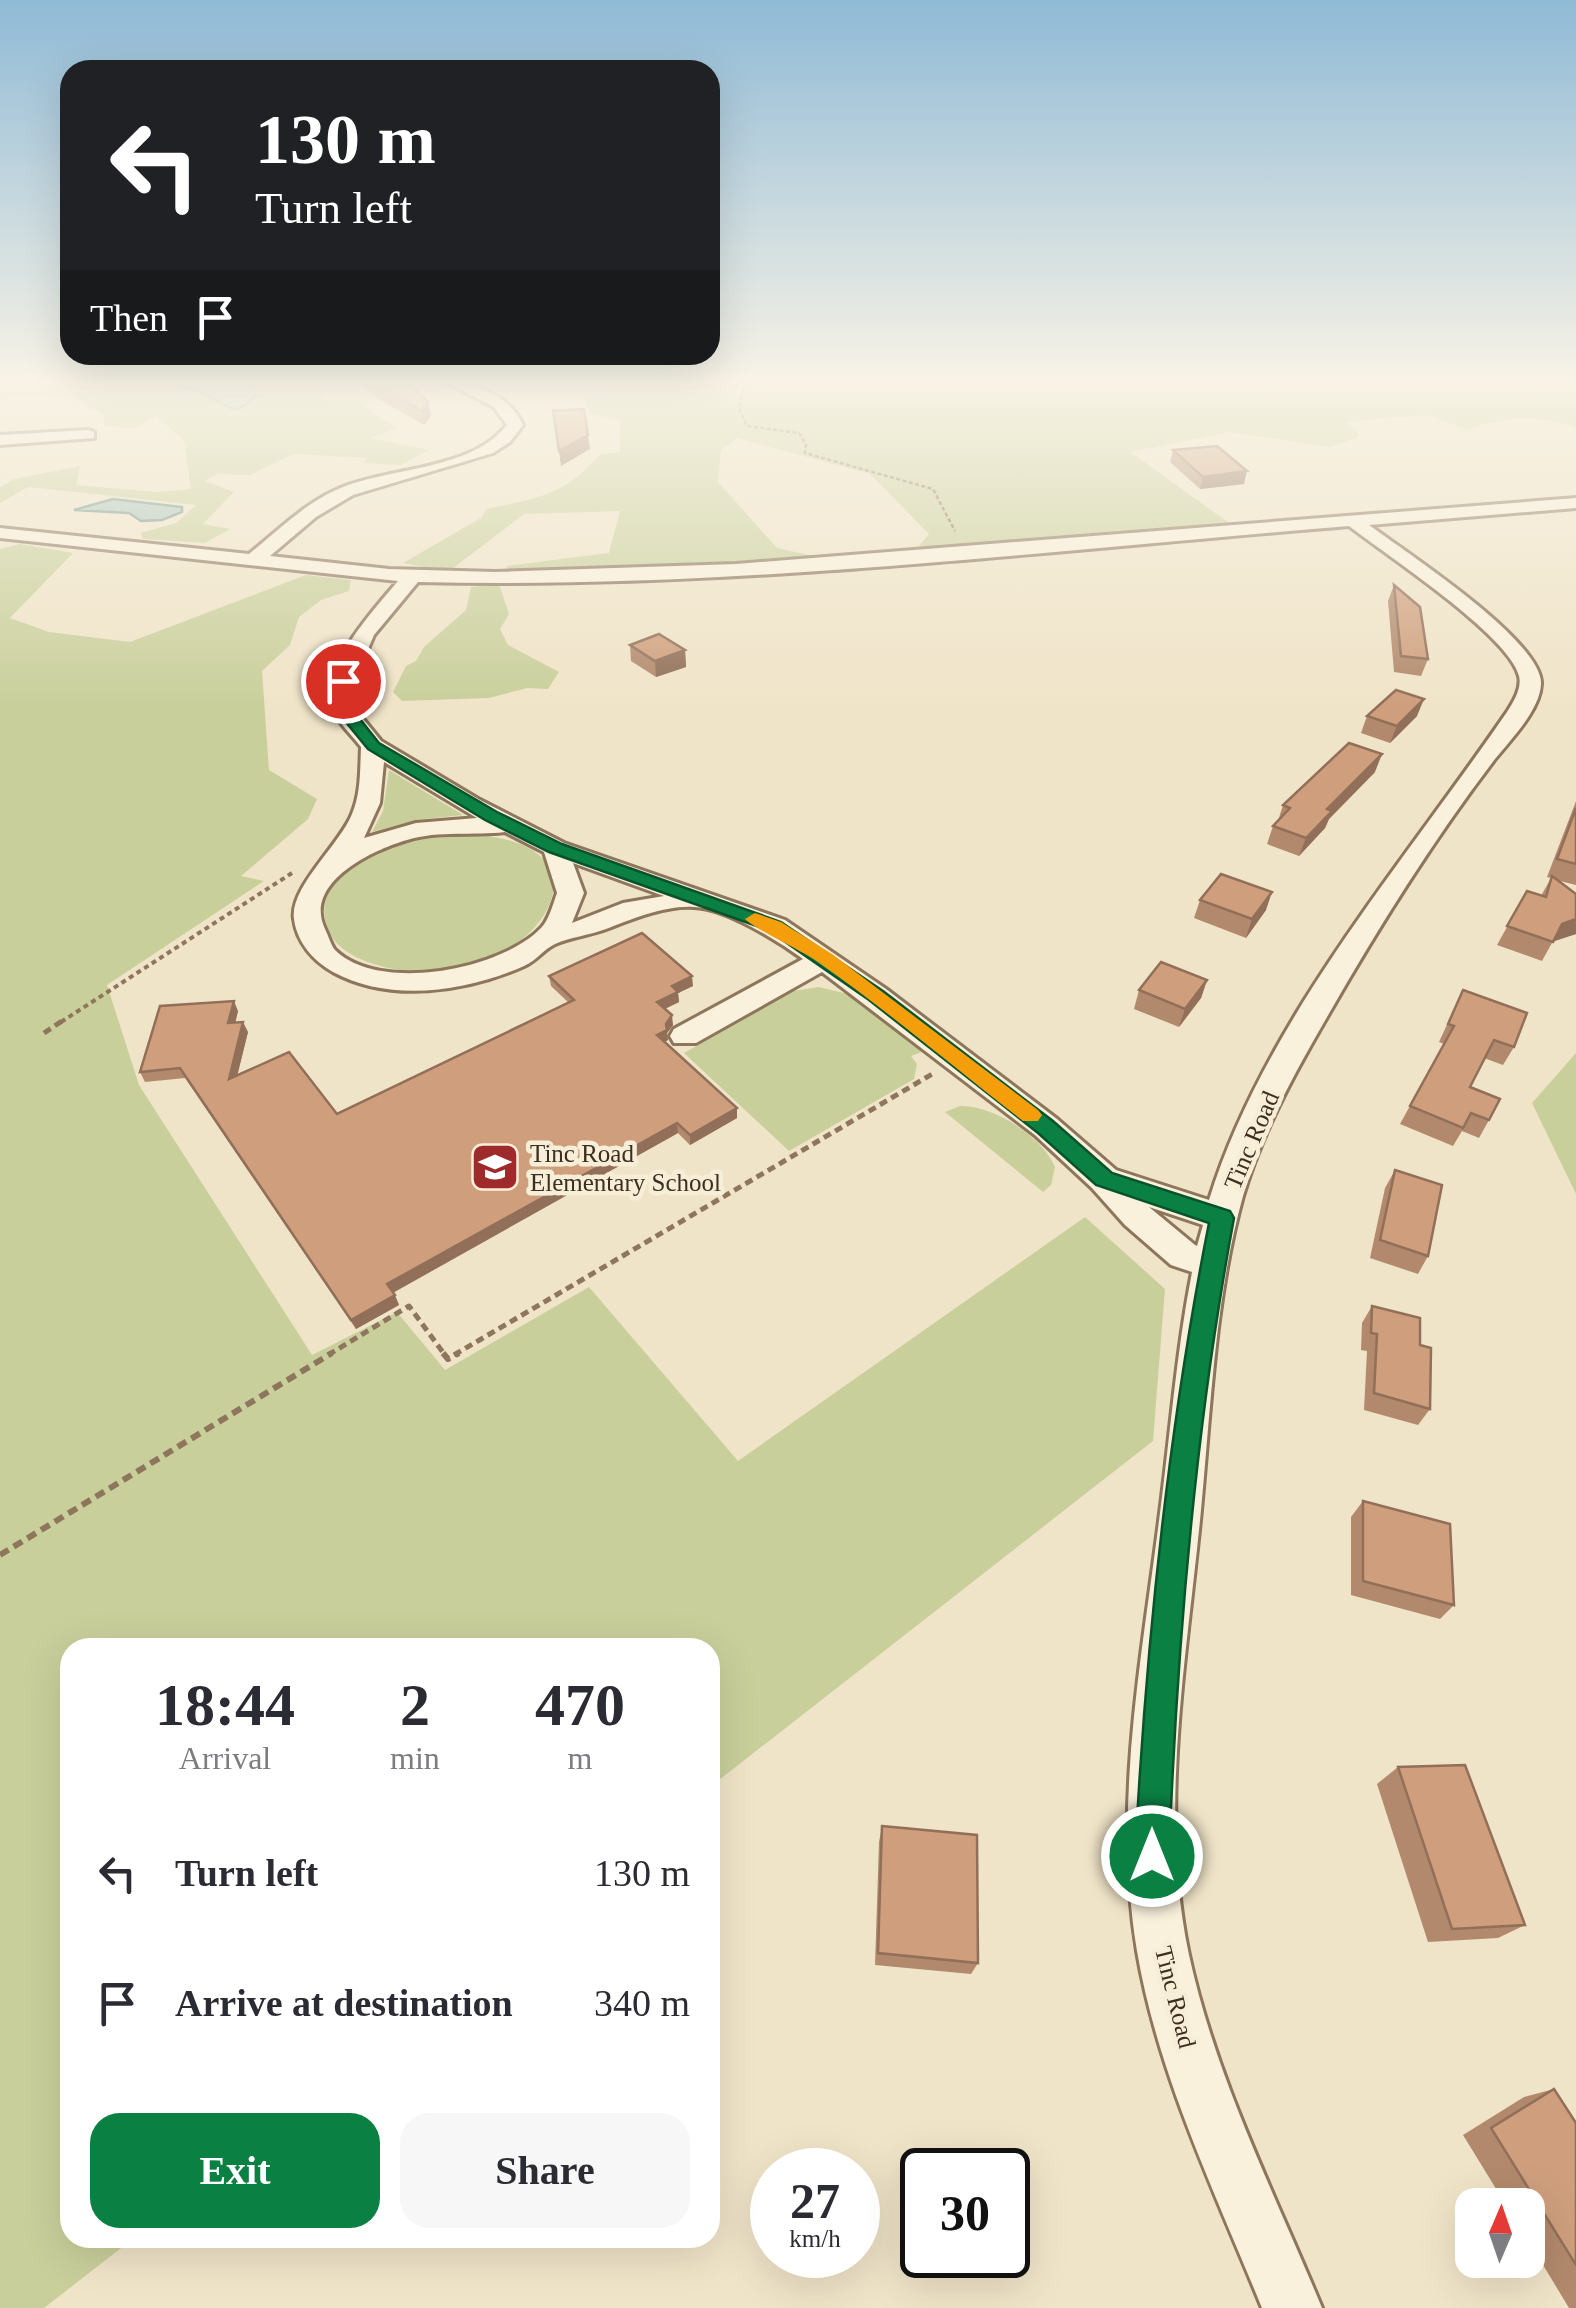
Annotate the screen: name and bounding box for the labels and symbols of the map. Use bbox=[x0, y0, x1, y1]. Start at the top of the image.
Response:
pin bbox=[301, 639, 386, 724]
street label: Tinc Road bbox=[1219, 1087, 1284, 1193]
place label: Tinc Road Elementary School bbox=[530, 1140, 721, 1196]
school or university icon: Tinc Road Elementary School bbox=[469, 1141, 521, 1193]
position arrow bbox=[1100, 1804, 1204, 1908]
street label: Tinc Road bbox=[1150, 1943, 1201, 2051]
speed limit sign: 30 bbox=[900, 2148, 1030, 2278]
north arrow bbox=[1455, 2188, 1545, 2278]

